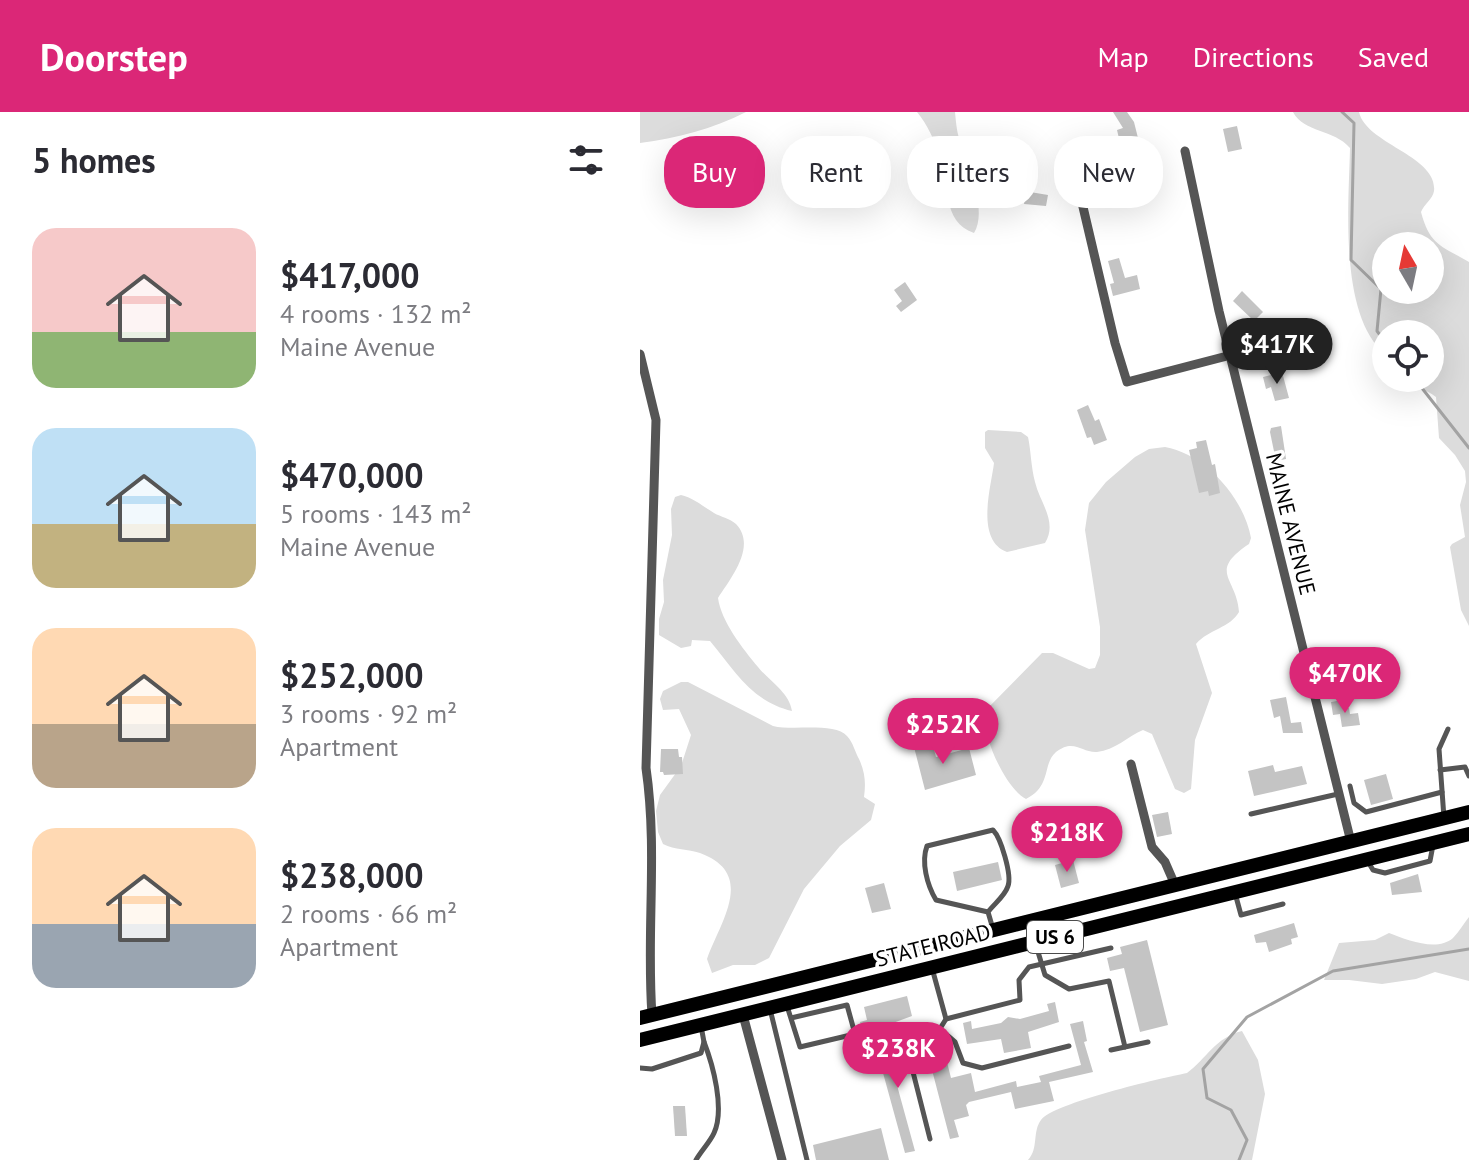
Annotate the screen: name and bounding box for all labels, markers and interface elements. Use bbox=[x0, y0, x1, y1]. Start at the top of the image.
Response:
text: Doorstep bbox=[40, 32, 188, 81]
text: Map bbox=[1098, 38, 1149, 75]
text: Directions bbox=[1193, 38, 1314, 75]
text: Saved bbox=[1358, 38, 1429, 75]
chip: Buy bbox=[664, 136, 765, 208]
chip: Rent bbox=[781, 136, 891, 208]
chip: Filters bbox=[907, 136, 1038, 208]
chip: New bbox=[1054, 136, 1163, 208]
text: 5 homes bbox=[32, 138, 156, 182]
icon: filters bbox=[564, 138, 608, 182]
north arrow bbox=[1372, 232, 1444, 304]
map controls bbox=[1372, 232, 1444, 392]
text: $417,000 bbox=[280, 253, 419, 297]
icon: home bbox=[96, 260, 192, 356]
text: 4 rooms · 132 m² bbox=[280, 297, 472, 330]
pin: $417K bbox=[1221, 318, 1333, 386]
button: locate bbox=[1372, 320, 1444, 392]
text: $417K bbox=[1239, 327, 1315, 360]
text: Maine Avenue bbox=[280, 330, 435, 363]
street label: MAINE AVENUE bbox=[1260, 450, 1322, 598]
text: $470,000 bbox=[280, 453, 424, 497]
icon: home bbox=[96, 460, 192, 556]
text: 5 rooms · 143 m² bbox=[280, 497, 472, 530]
text: Maine Avenue bbox=[280, 530, 435, 563]
pin: $470K bbox=[1289, 647, 1401, 715]
text: $252,000 bbox=[280, 653, 424, 697]
text: $470K bbox=[1307, 656, 1383, 689]
icon: home bbox=[96, 660, 192, 756]
text: 3 rooms · 92 m² bbox=[280, 697, 457, 730]
pin: $252K bbox=[887, 698, 999, 766]
text: $252K bbox=[905, 707, 981, 740]
text: Apartment bbox=[280, 730, 398, 763]
pin: $218K bbox=[1011, 806, 1123, 874]
text: $218K bbox=[1029, 815, 1105, 848]
text: $238,000 bbox=[280, 853, 424, 897]
icon: home bbox=[96, 860, 192, 956]
text: 2 rooms · 66 m² bbox=[280, 897, 457, 930]
street label: STATE ROAD bbox=[873, 917, 993, 973]
road number: US 6 bbox=[1027, 921, 1083, 953]
text: Apartment bbox=[280, 930, 398, 963]
pin: $238K bbox=[842, 1022, 954, 1090]
text: $238K bbox=[860, 1031, 936, 1064]

